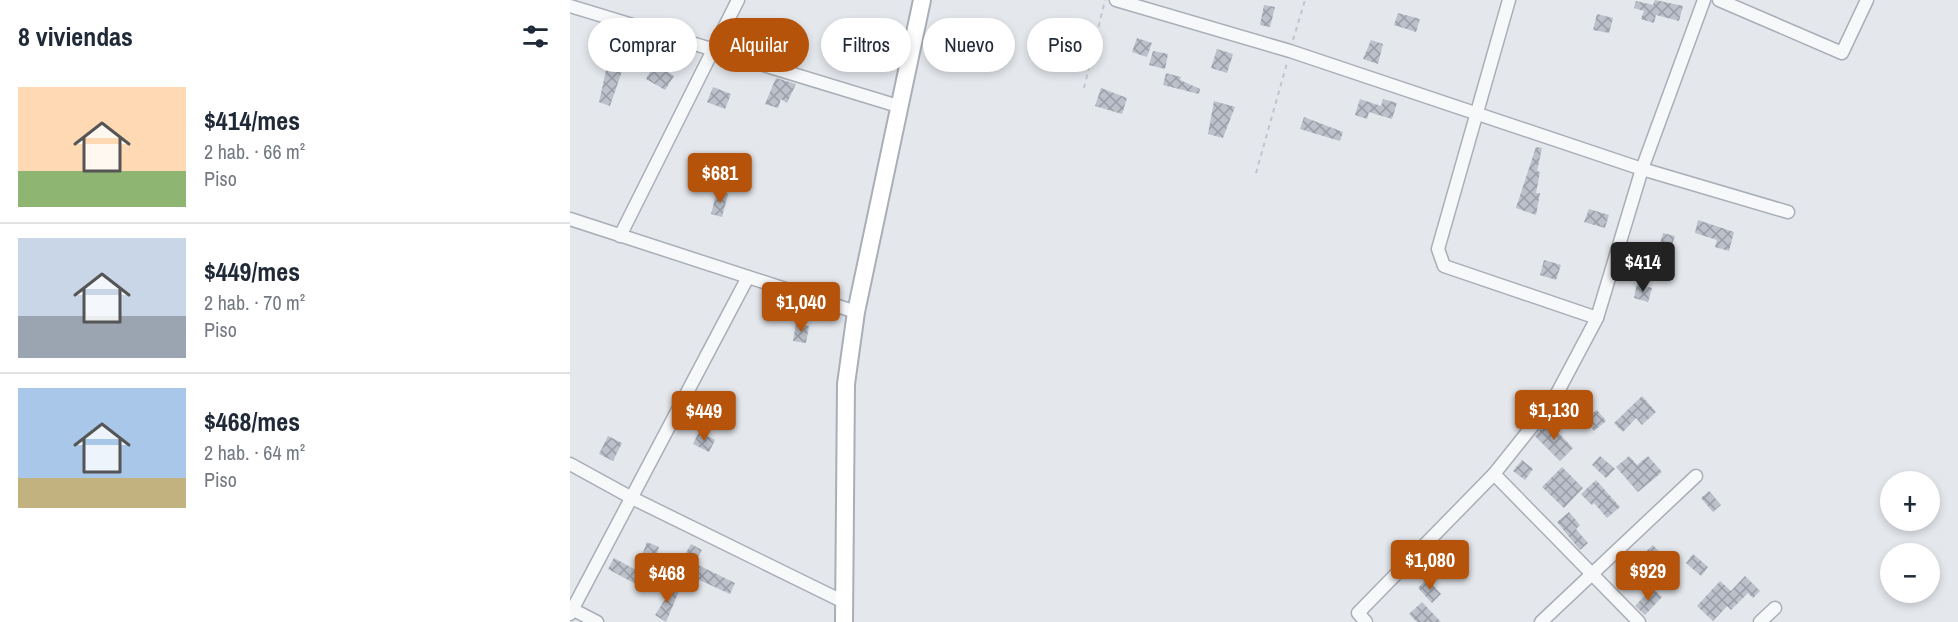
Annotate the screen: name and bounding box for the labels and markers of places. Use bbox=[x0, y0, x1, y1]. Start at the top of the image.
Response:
pin: $681 bbox=[684, 153, 756, 204]
pin: $414 bbox=[1607, 242, 1679, 293]
pin: $1,040 bbox=[752, 282, 850, 333]
pin: $1,130 bbox=[1505, 390, 1603, 441]
pin: $449 bbox=[668, 391, 740, 442]
pin: $1,080 bbox=[1381, 540, 1479, 591]
pin: $929 bbox=[1612, 551, 1684, 602]
pin: $468 bbox=[631, 553, 703, 604]

